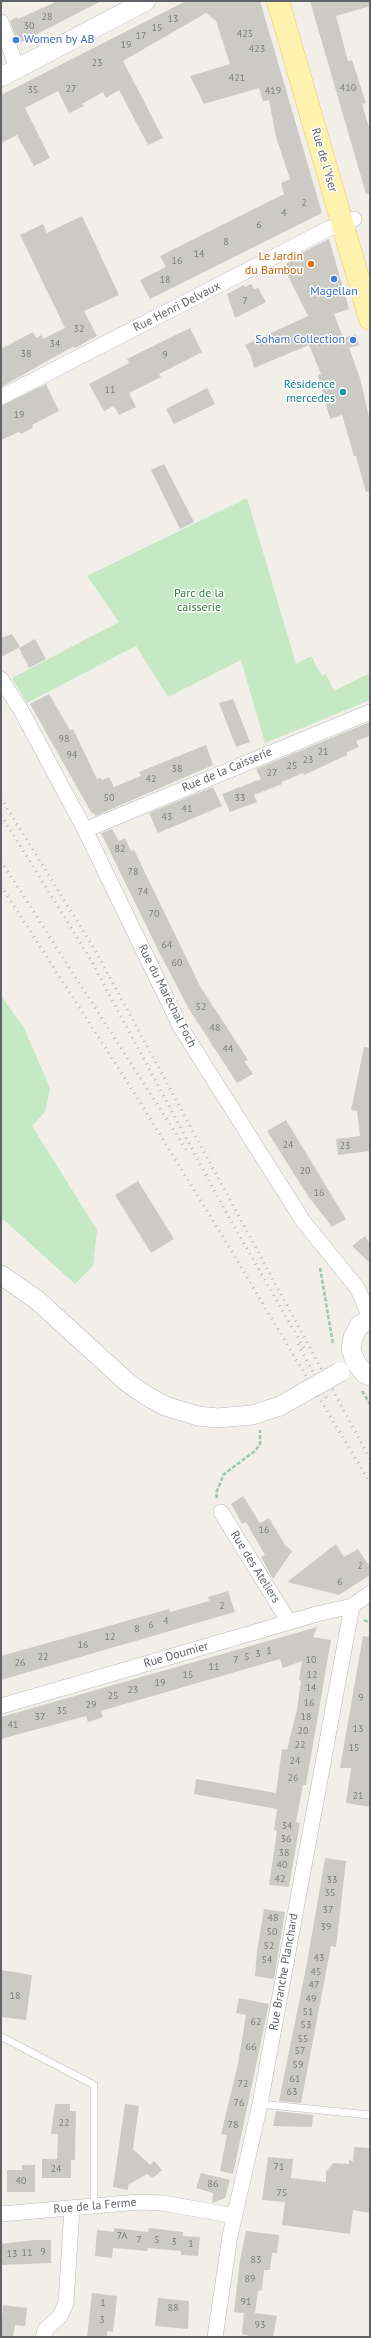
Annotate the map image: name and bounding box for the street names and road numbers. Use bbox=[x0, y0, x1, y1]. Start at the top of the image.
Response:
street label: Rue de l'Yser bbox=[308, 126, 340, 194]
street label: Rue Henri Delvaux bbox=[131, 279, 223, 335]
street label: Rue de la Caisserie bbox=[180, 744, 274, 796]
street label: Rue du Maréchal Foch bbox=[135, 942, 199, 1050]
street label: Rue des Ateliers bbox=[227, 1528, 283, 1606]
street label: Rue Doumier bbox=[142, 1639, 210, 1671]
street label: Rue Branche Planchard bbox=[267, 1912, 301, 2032]
street label: Rue de la Ferme bbox=[53, 2195, 137, 2217]

